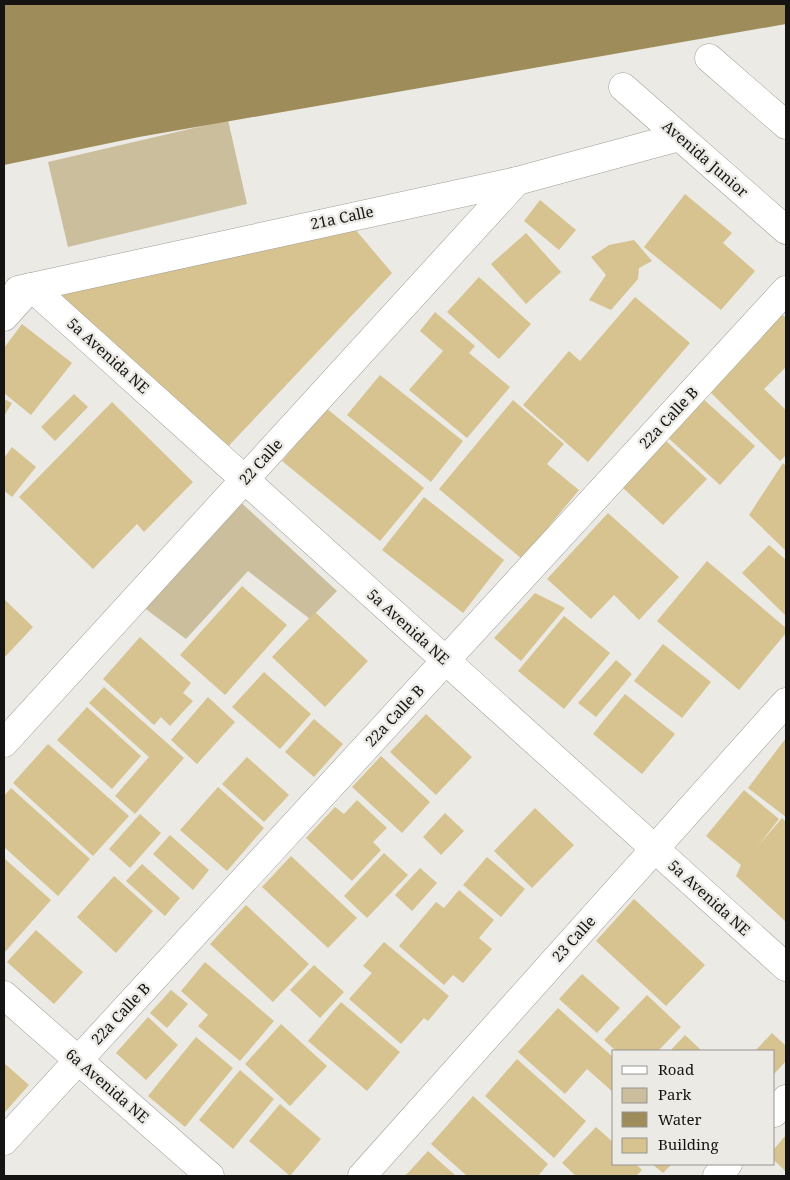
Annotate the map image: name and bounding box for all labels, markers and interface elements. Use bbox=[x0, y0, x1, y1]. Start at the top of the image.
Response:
street label: Avenida Junior bbox=[659, 115, 753, 201]
street label: 21a Calle bbox=[308, 201, 375, 233]
street label: 5a Avenida NE bbox=[63, 313, 154, 397]
street label: 22a Calle B bbox=[634, 382, 702, 453]
street label: 22 Calle bbox=[234, 434, 286, 489]
street label: 5a Avenida NE bbox=[363, 584, 454, 668]
street label: 22a Calle B bbox=[360, 680, 428, 751]
street label: 5a Avenida NE bbox=[664, 855, 755, 939]
street label: 23 Calle bbox=[547, 911, 599, 966]
street label: 22a Calle B bbox=[86, 978, 154, 1049]
street label: 6a Avenida NE bbox=[62, 1044, 153, 1127]
legend bbox=[612, 1050, 775, 1165]
text: Road bbox=[658, 1059, 694, 1079]
text: Park bbox=[658, 1084, 692, 1104]
text: Water bbox=[658, 1109, 701, 1129]
text: Building bbox=[658, 1134, 719, 1154]

